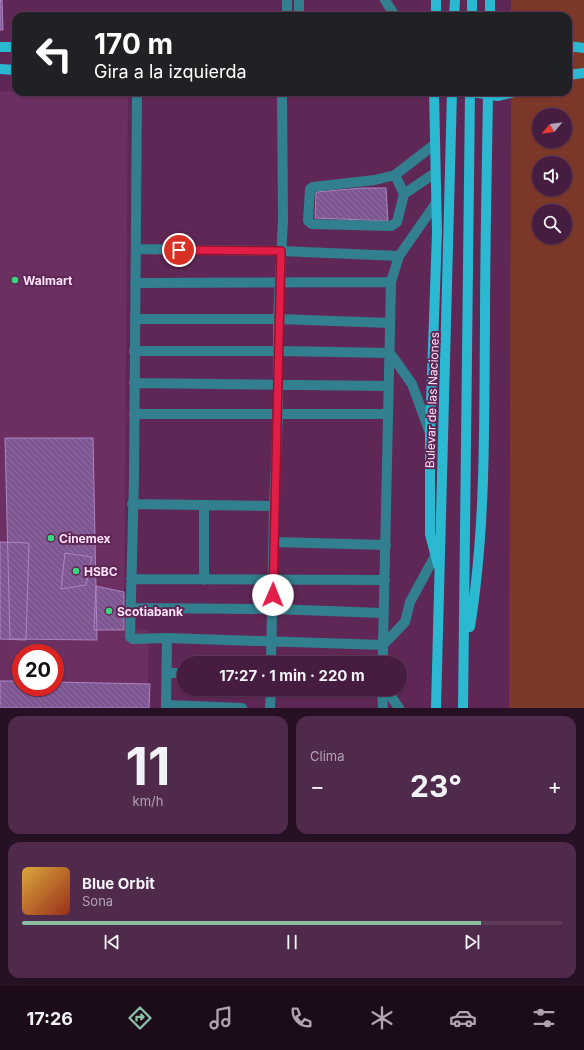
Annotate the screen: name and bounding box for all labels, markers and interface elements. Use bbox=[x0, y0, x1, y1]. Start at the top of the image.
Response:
text: 170 m bbox=[94, 27, 173, 61]
icon: left bbox=[28, 28, 80, 80]
text: Gira a la izquierda bbox=[94, 61, 247, 82]
north arrow bbox=[532, 108, 572, 148]
map controls bbox=[532, 108, 572, 244]
button: sound bbox=[532, 156, 572, 196]
button: search bbox=[532, 204, 572, 244]
pin bbox=[162, 233, 196, 267]
icon: arrive bbox=[168, 239, 190, 261]
place label: Walmart bbox=[23, 273, 73, 288]
marker: Walmart bbox=[10, 275, 20, 285]
street label: Bulevar de las Naciones bbox=[422, 332, 442, 468]
place label: Cinemex bbox=[59, 531, 111, 546]
marker: Cinemex bbox=[46, 533, 56, 543]
place label: HSBC bbox=[84, 564, 118, 579]
marker: HSBC bbox=[71, 566, 81, 576]
position arrow bbox=[252, 574, 294, 616]
place label: Scotiabank bbox=[117, 604, 183, 619]
marker: Scotiabank bbox=[104, 606, 114, 616]
speed limit sign: 20 bbox=[12, 644, 64, 696]
text: 17:27 · 1 min · 220 m bbox=[219, 666, 365, 685]
text: 11 bbox=[126, 735, 170, 798]
text: Clima bbox=[310, 748, 344, 764]
text: 23° bbox=[410, 768, 462, 804]
text: − bbox=[310, 773, 325, 799]
text: + bbox=[547, 773, 562, 799]
text: km/h bbox=[133, 793, 163, 809]
text: Blue Orbit bbox=[82, 874, 155, 893]
text: Sona bbox=[82, 893, 113, 909]
icon: previous bbox=[101, 931, 123, 953]
icon: pause bbox=[281, 931, 303, 953]
icon: next bbox=[461, 931, 483, 953]
icon: directions bbox=[126, 1004, 154, 1032]
icon: music bbox=[207, 1004, 235, 1032]
icon: phone bbox=[287, 1004, 315, 1032]
icon: climate bbox=[368, 1004, 396, 1032]
icon: car bbox=[449, 1004, 477, 1032]
icon: filters bbox=[530, 1004, 558, 1032]
text: 17:26 bbox=[26, 1008, 73, 1029]

